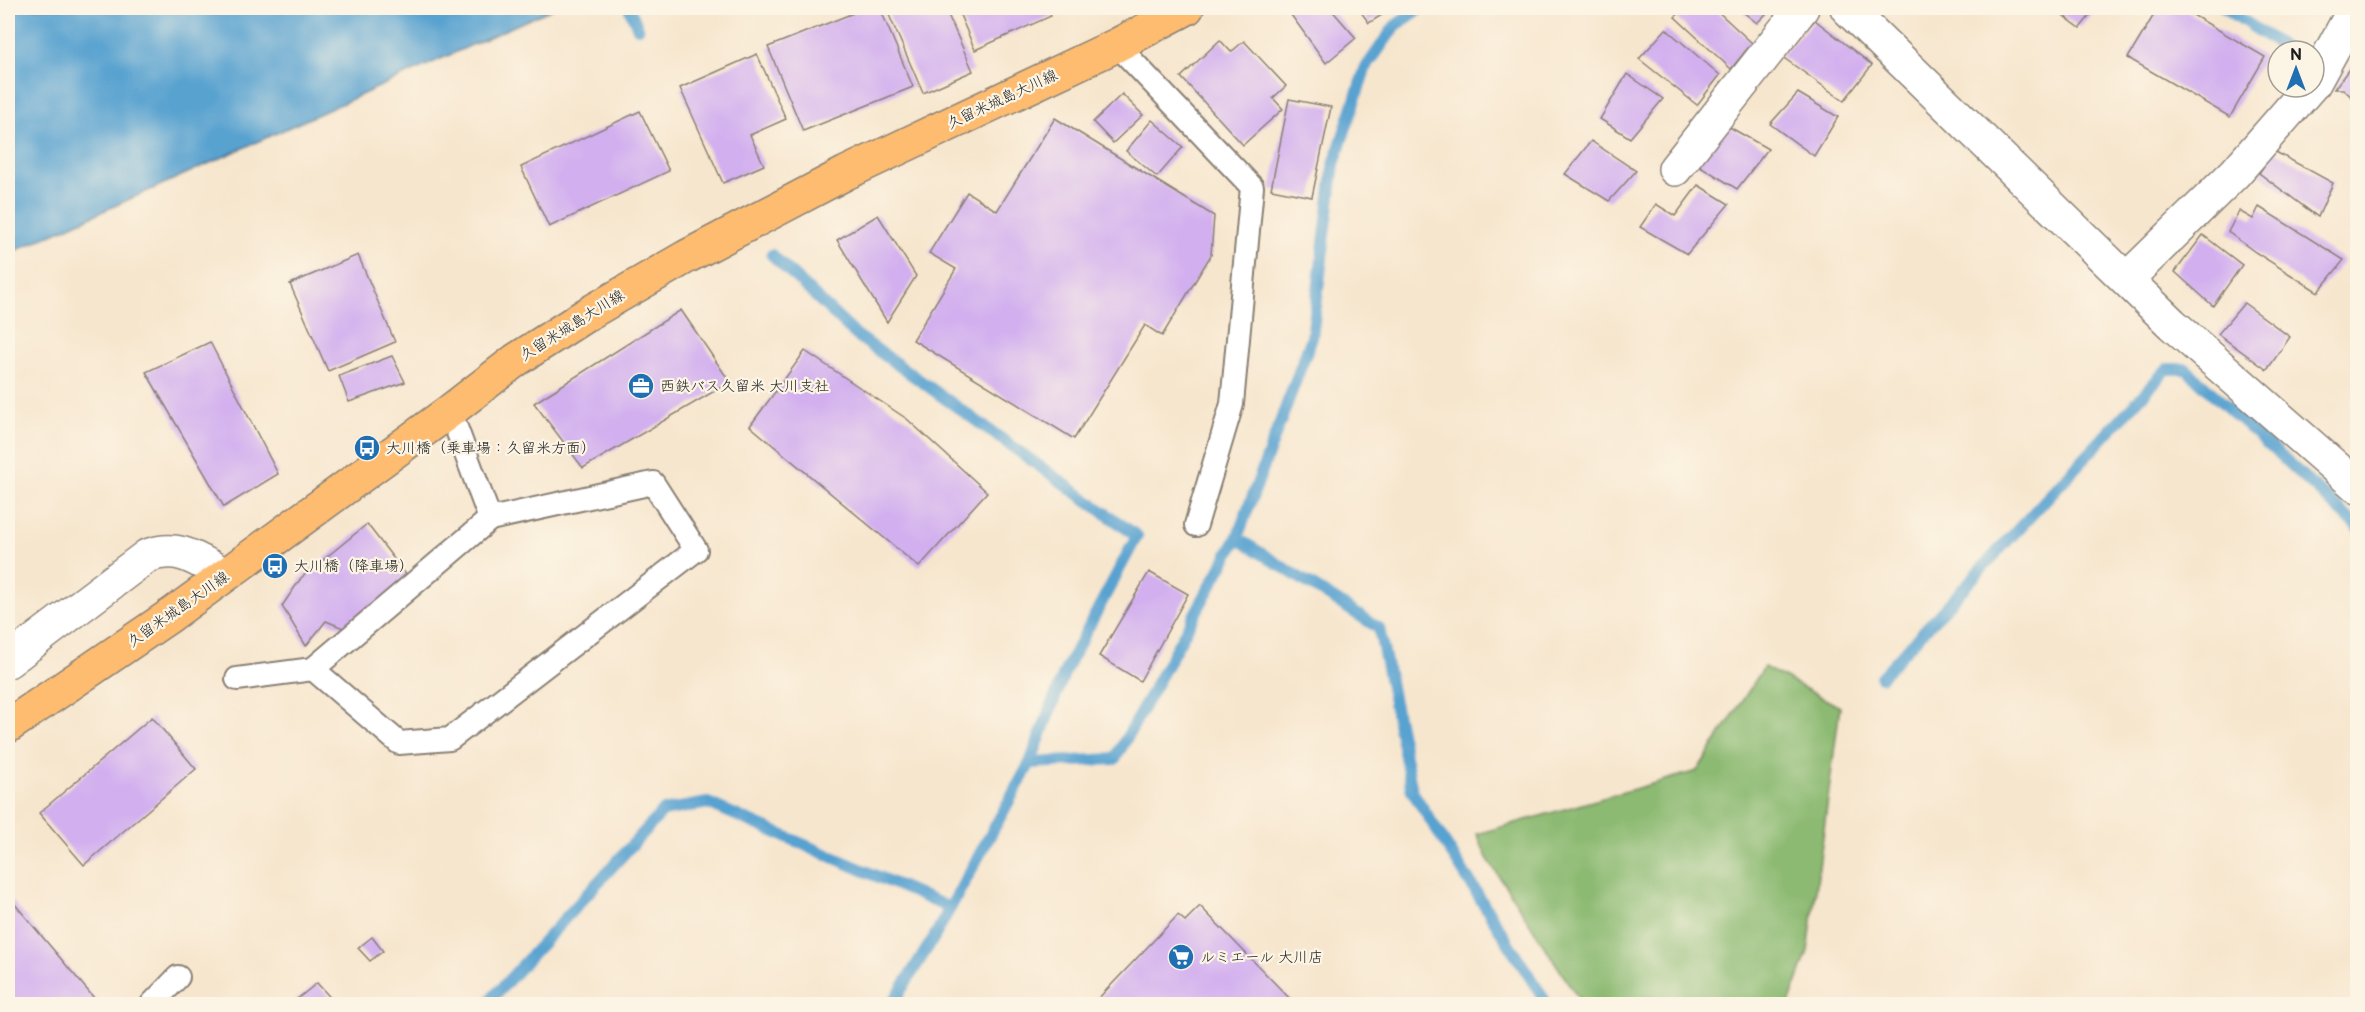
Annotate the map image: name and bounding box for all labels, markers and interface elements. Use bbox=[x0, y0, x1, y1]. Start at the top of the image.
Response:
north arrow bbox=[2266, 39, 2326, 99]
text: N bbox=[2290, 46, 2302, 65]
street label: 久留米城島大川線 bbox=[944, 65, 1061, 133]
street label: 久留米城島大川線 bbox=[516, 286, 628, 365]
office icon: 西鉄バス久留米 大川支社 bbox=[626, 371, 656, 401]
place label: 西鉄バス久留米 大川支社 bbox=[660, 377, 829, 396]
bus stop icon: 大川橋（乗車場：久留米方面） bbox=[352, 433, 382, 463]
place label: 大川橋（乗車場：久留米方面） bbox=[386, 439, 596, 458]
bus stop icon: 大川橋（降車場） bbox=[260, 551, 290, 581]
place label: 大川橋（降車場） bbox=[294, 557, 414, 576]
street label: 久留米城島大川線 bbox=[124, 567, 233, 652]
supermarket icon: ルミエール 大川店 bbox=[1166, 942, 1196, 972]
place label: ルミエール 大川店 bbox=[1200, 948, 1323, 967]

